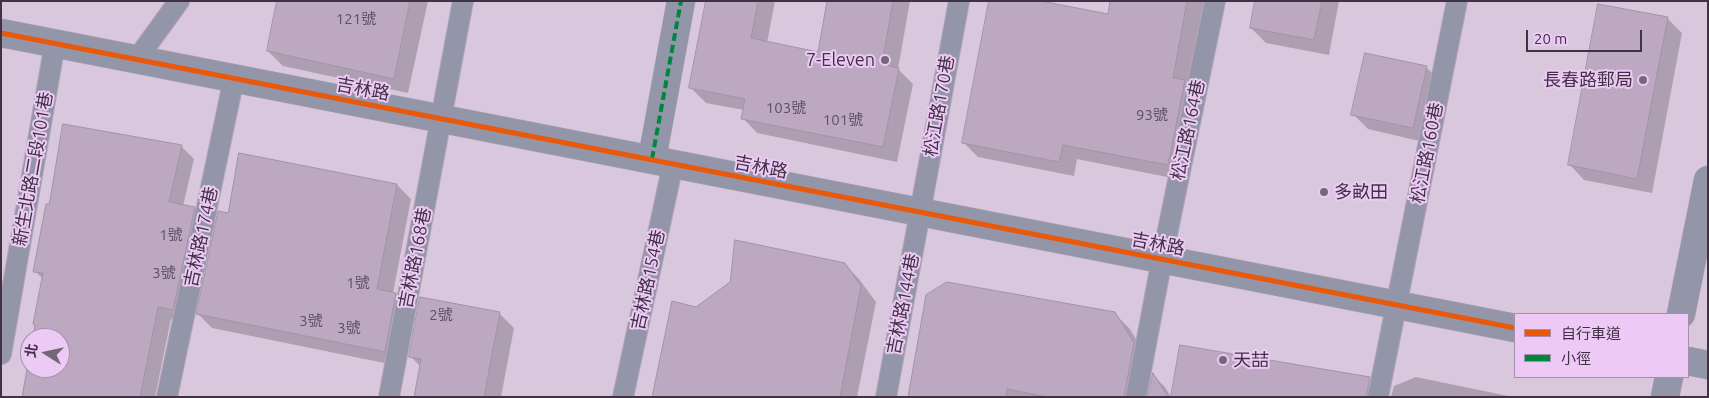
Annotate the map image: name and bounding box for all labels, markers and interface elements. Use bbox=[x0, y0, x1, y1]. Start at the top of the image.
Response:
house number: 121號 bbox=[336, 10, 376, 28]
scale bar bbox=[1529, 20, 1645, 52]
text: 20 m bbox=[1534, 30, 1567, 47]
place label: 7-Eleven bbox=[806, 49, 875, 71]
marker: 7-Eleven bbox=[879, 54, 891, 66]
street label: 松江路170巷 bbox=[919, 54, 959, 158]
place label: 長春路郵局 bbox=[1543, 69, 1633, 91]
street label: 吉林路 bbox=[334, 73, 392, 105]
marker: 長春路郵局 bbox=[1637, 74, 1649, 86]
street label: 松江路164巷 bbox=[1167, 78, 1209, 182]
street label: 新生北路二段101巷 bbox=[9, 90, 57, 248]
house number: 103號 bbox=[766, 99, 806, 117]
street label: 松江路160巷 bbox=[1407, 101, 1447, 205]
house number: 93號 bbox=[1136, 106, 1168, 124]
house number: 101號 bbox=[823, 111, 863, 129]
street label: 吉林路 bbox=[732, 151, 790, 183]
place label: 多畝田 bbox=[1334, 181, 1388, 203]
street label: 吉林路174巷 bbox=[180, 185, 222, 289]
marker: 多畝田 bbox=[1318, 186, 1330, 198]
street label: 吉林路168巷 bbox=[395, 206, 435, 310]
house number: 1號 bbox=[159, 226, 183, 244]
street label: 吉林路154巷 bbox=[627, 228, 669, 332]
street label: 吉林路 bbox=[1129, 228, 1187, 260]
street label: 吉林路144巷 bbox=[883, 252, 923, 356]
house number: 3號 bbox=[152, 264, 176, 282]
house number: 1號 bbox=[346, 274, 370, 292]
house number: 2號 bbox=[429, 306, 453, 324]
house number: 3號 bbox=[299, 312, 323, 330]
legend bbox=[1514, 313, 1689, 378]
house number: 3號 bbox=[337, 319, 361, 337]
text: 自行車道 bbox=[1561, 325, 1621, 342]
north arrow bbox=[20, 328, 70, 378]
text: 北 bbox=[22, 342, 40, 359]
place label: 天喆 bbox=[1233, 349, 1269, 371]
text: 小徑 bbox=[1561, 350, 1591, 367]
marker: 天喆 bbox=[1217, 354, 1229, 366]

